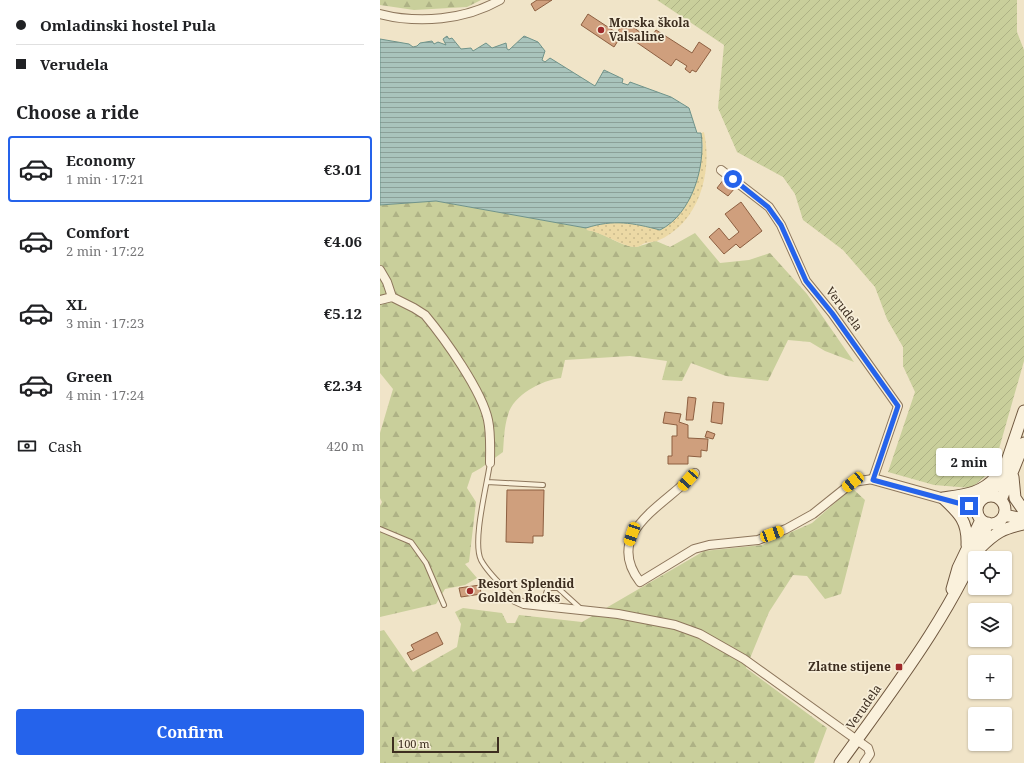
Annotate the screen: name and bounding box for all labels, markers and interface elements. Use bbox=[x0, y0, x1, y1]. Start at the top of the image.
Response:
place label: Morska škola Valsaline bbox=[609, 14, 690, 45]
text: Omladinski hostel Pula bbox=[40, 15, 216, 35]
marker: Morska škola Valsaline bbox=[596, 25, 606, 35]
text: Verudela bbox=[40, 54, 109, 74]
text: Choose a ride bbox=[16, 100, 139, 124]
text: Economy bbox=[66, 150, 135, 170]
icon: car bbox=[18, 151, 54, 187]
text: €3.01 bbox=[324, 159, 362, 179]
text: 1 min · 17:21 bbox=[66, 170, 144, 188]
route start bbox=[724, 170, 742, 188]
text: Comfort bbox=[66, 222, 129, 242]
icon: car bbox=[18, 223, 54, 259]
text: €4.06 bbox=[324, 231, 362, 251]
text: 2 min · 17:22 bbox=[66, 242, 144, 260]
street label: Verudela bbox=[822, 283, 867, 335]
text: XL bbox=[66, 294, 87, 314]
icon: car bbox=[18, 295, 54, 331]
text: €5.12 bbox=[324, 303, 362, 323]
text: 3 min · 17:23 bbox=[66, 314, 144, 332]
text: Green bbox=[66, 366, 113, 386]
icon: car bbox=[18, 367, 54, 403]
text: €2.34 bbox=[324, 375, 362, 395]
text: 4 min · 17:24 bbox=[66, 386, 144, 404]
icon: cash bbox=[16, 435, 38, 457]
text: Cash bbox=[48, 436, 82, 456]
text: 420 m bbox=[327, 437, 364, 455]
callout: 2 min bbox=[936, 448, 1002, 476]
text: 2 min bbox=[951, 453, 987, 471]
car bbox=[676, 467, 700, 493]
car bbox=[840, 470, 866, 494]
route end bbox=[960, 497, 978, 515]
car bbox=[622, 521, 642, 547]
car bbox=[759, 524, 785, 544]
map controls bbox=[968, 551, 1012, 751]
button: locate bbox=[968, 551, 1012, 595]
place label: Resort Splendid Golden Rocks bbox=[478, 575, 575, 606]
marker: Resort Splendid Golden Rocks bbox=[465, 586, 475, 596]
button: layers bbox=[968, 603, 1012, 647]
button: + bbox=[968, 655, 1012, 699]
place label: Zlatne stijene bbox=[808, 658, 891, 675]
marker: Zlatne stijene bbox=[894, 662, 904, 672]
street label: Verudela bbox=[842, 681, 885, 733]
button: − bbox=[968, 707, 1012, 751]
button: Confirm bbox=[16, 709, 364, 755]
scale bar bbox=[392, 735, 499, 754]
text: 100 m bbox=[398, 736, 430, 751]

